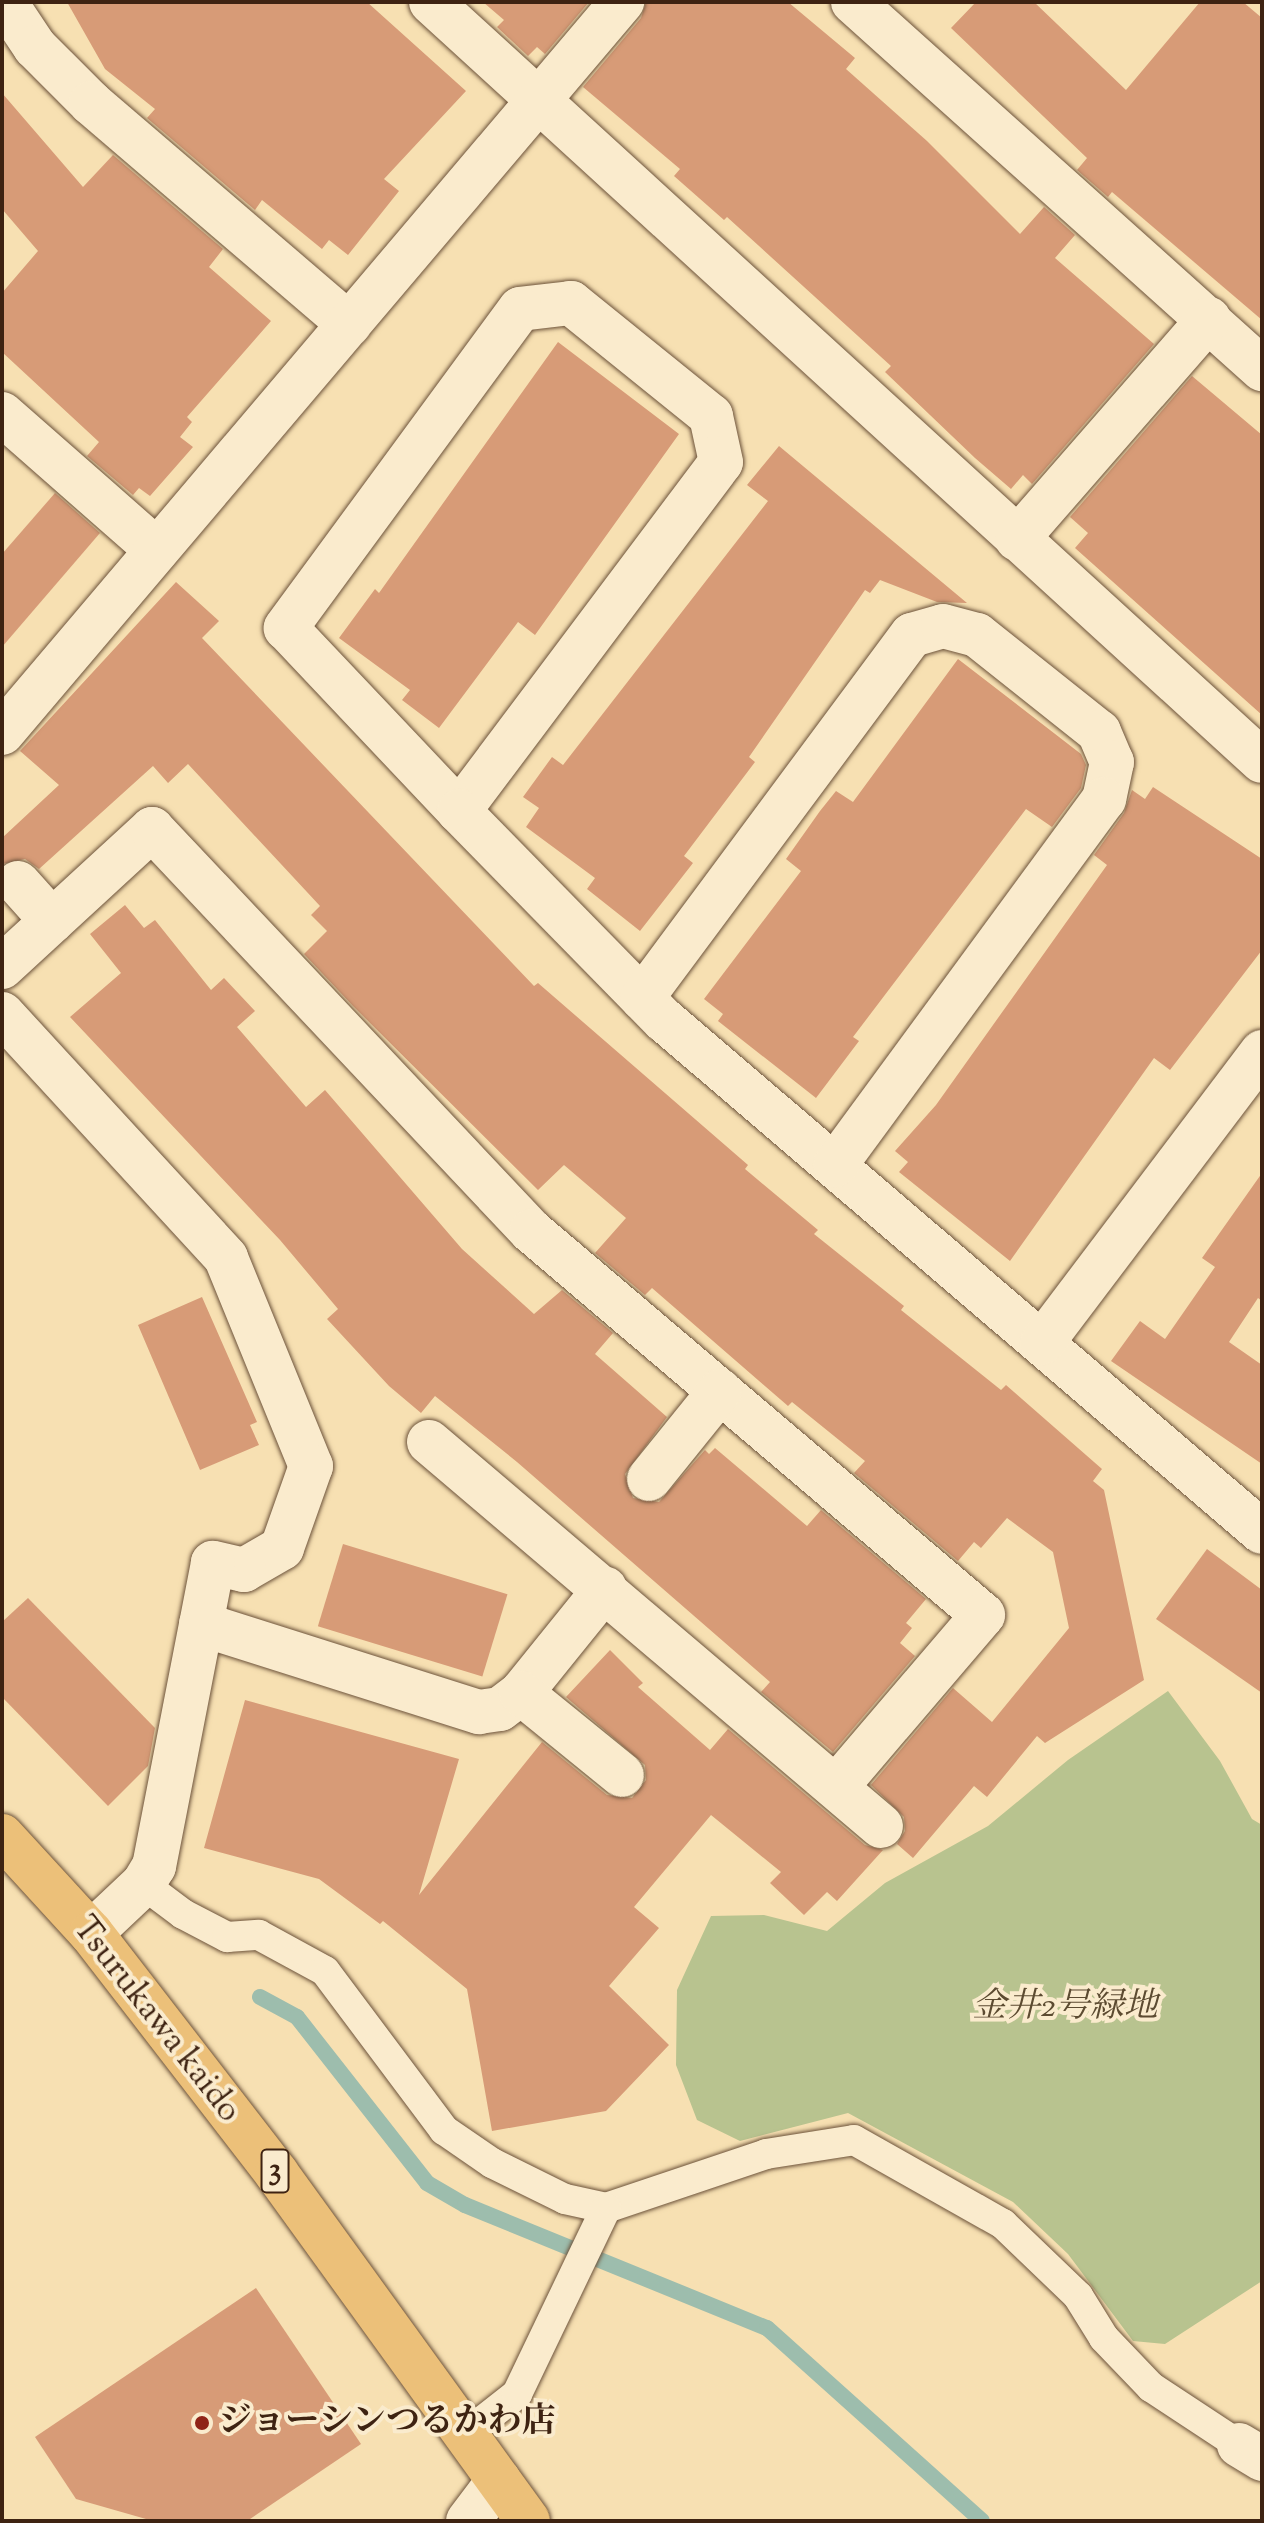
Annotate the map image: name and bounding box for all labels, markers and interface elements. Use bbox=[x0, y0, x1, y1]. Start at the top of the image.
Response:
street label: Tsurukawa kaido bbox=[63, 1909, 249, 2131]
park label: 金井2号緑地 bbox=[972, 1988, 1158, 2028]
road number: 3 bbox=[259, 2143, 291, 2199]
place label: ジョーシンつるかわ店 bbox=[218, 2403, 558, 2443]
marker: ジョーシンつるかわ店 bbox=[193, 2414, 211, 2432]

